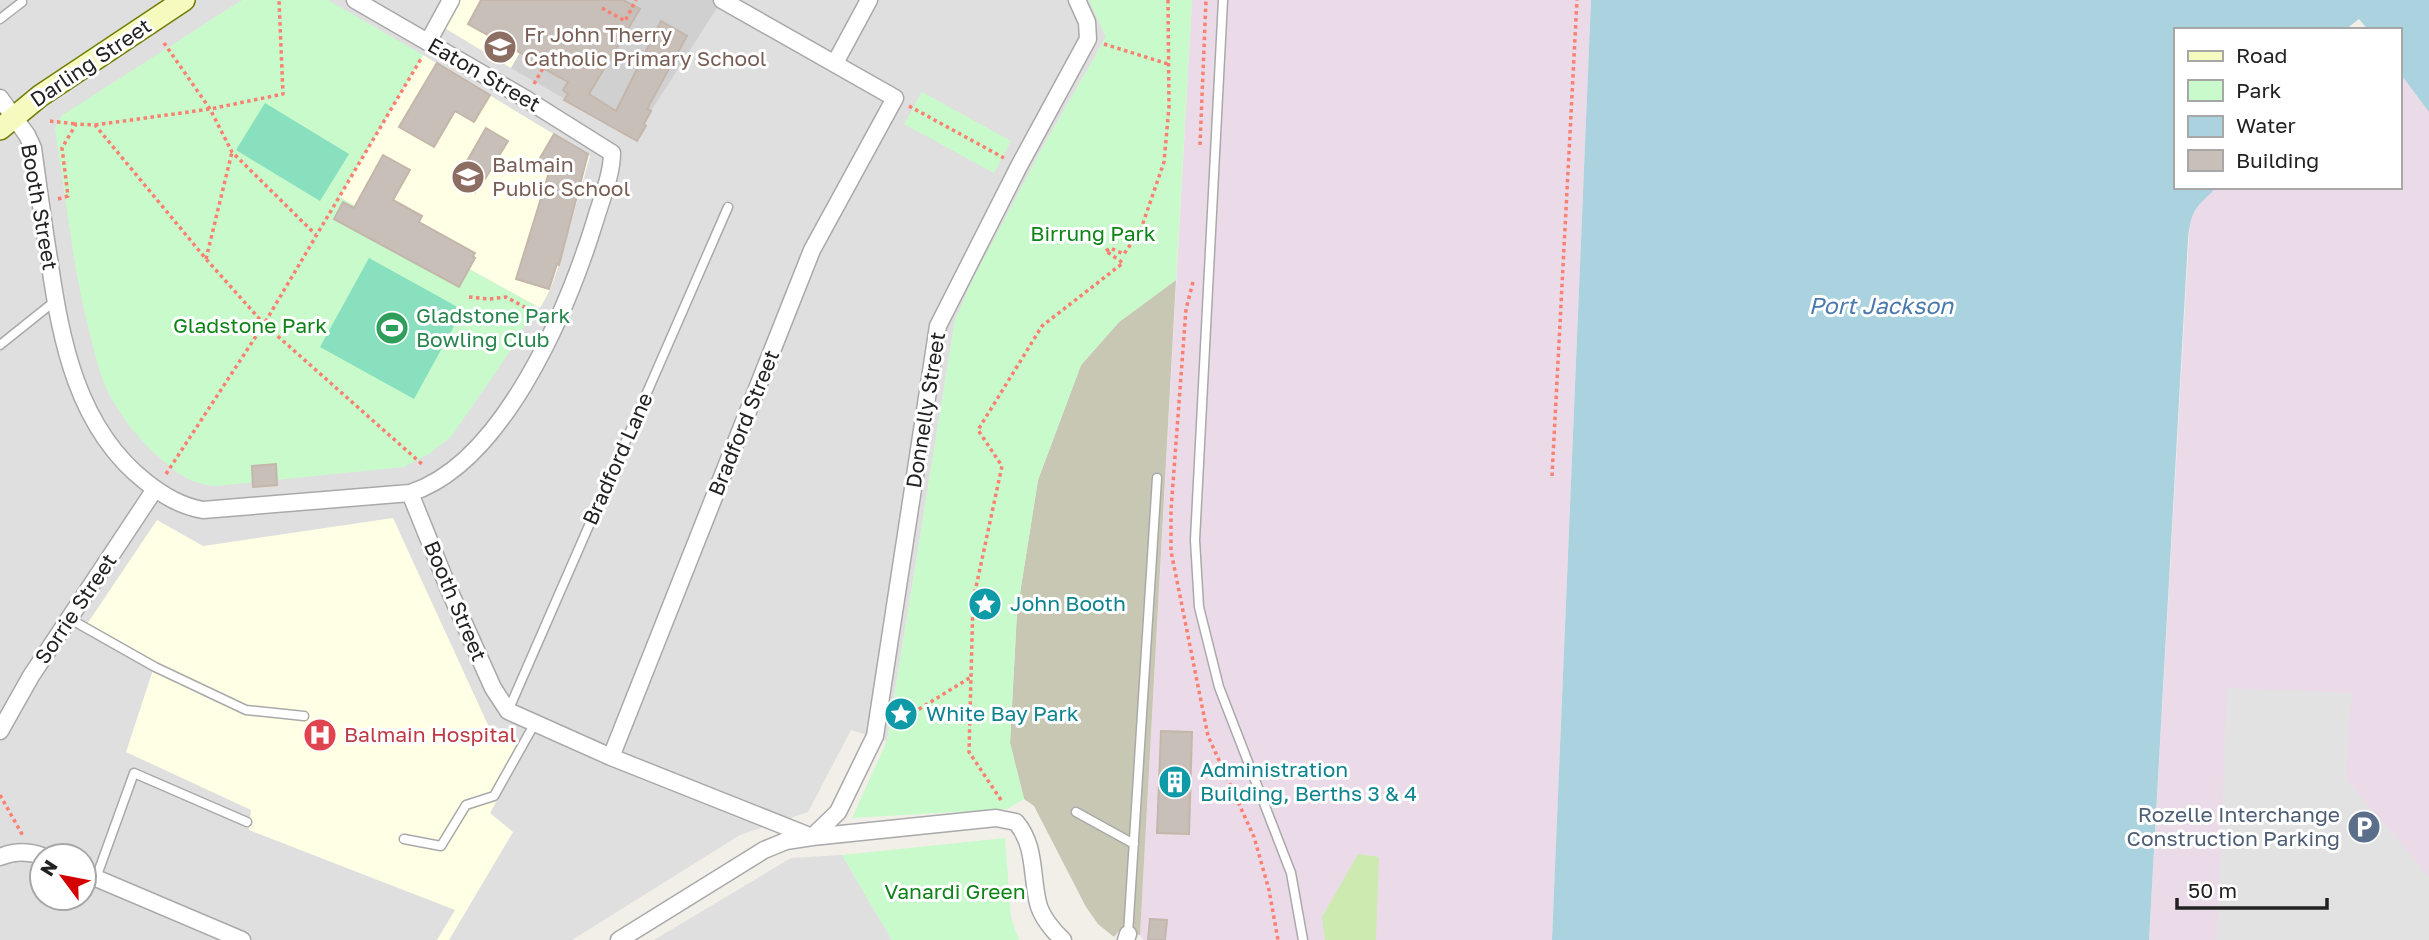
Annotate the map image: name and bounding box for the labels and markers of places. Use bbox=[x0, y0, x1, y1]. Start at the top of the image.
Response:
place label: Fr John Therry Catholic Primary School bbox=[524, 21, 766, 71]
school or university icon: Fr John Therry Catholic Primary School bbox=[481, 28, 519, 66]
place label: Balmain Public School bbox=[492, 151, 630, 201]
school or university icon: Balmain Public School bbox=[449, 158, 487, 196]
place label: Gladstone Park Bowling Club bbox=[416, 302, 570, 352]
sports icon: Gladstone Park Bowling Club bbox=[373, 309, 411, 347]
place icon: John Booth bbox=[966, 585, 1004, 623]
place label: John Booth bbox=[1010, 590, 1126, 616]
place icon: White Bay Park bbox=[882, 695, 920, 733]
place label: White Bay Park bbox=[926, 700, 1079, 726]
hospital icon: Balmain Hospital bbox=[301, 716, 339, 754]
place label: Balmain Hospital bbox=[344, 721, 516, 747]
place label: Administration Building, Berths 3 & 4 bbox=[1200, 756, 1417, 806]
building icon: Administration Building, Berths 3 & 4 bbox=[1156, 763, 1194, 801]
place label: Rozelle Interchange Construction Parking bbox=[2127, 801, 2340, 851]
parking icon: Rozelle Interchange Construction Parking bbox=[2345, 808, 2383, 846]

